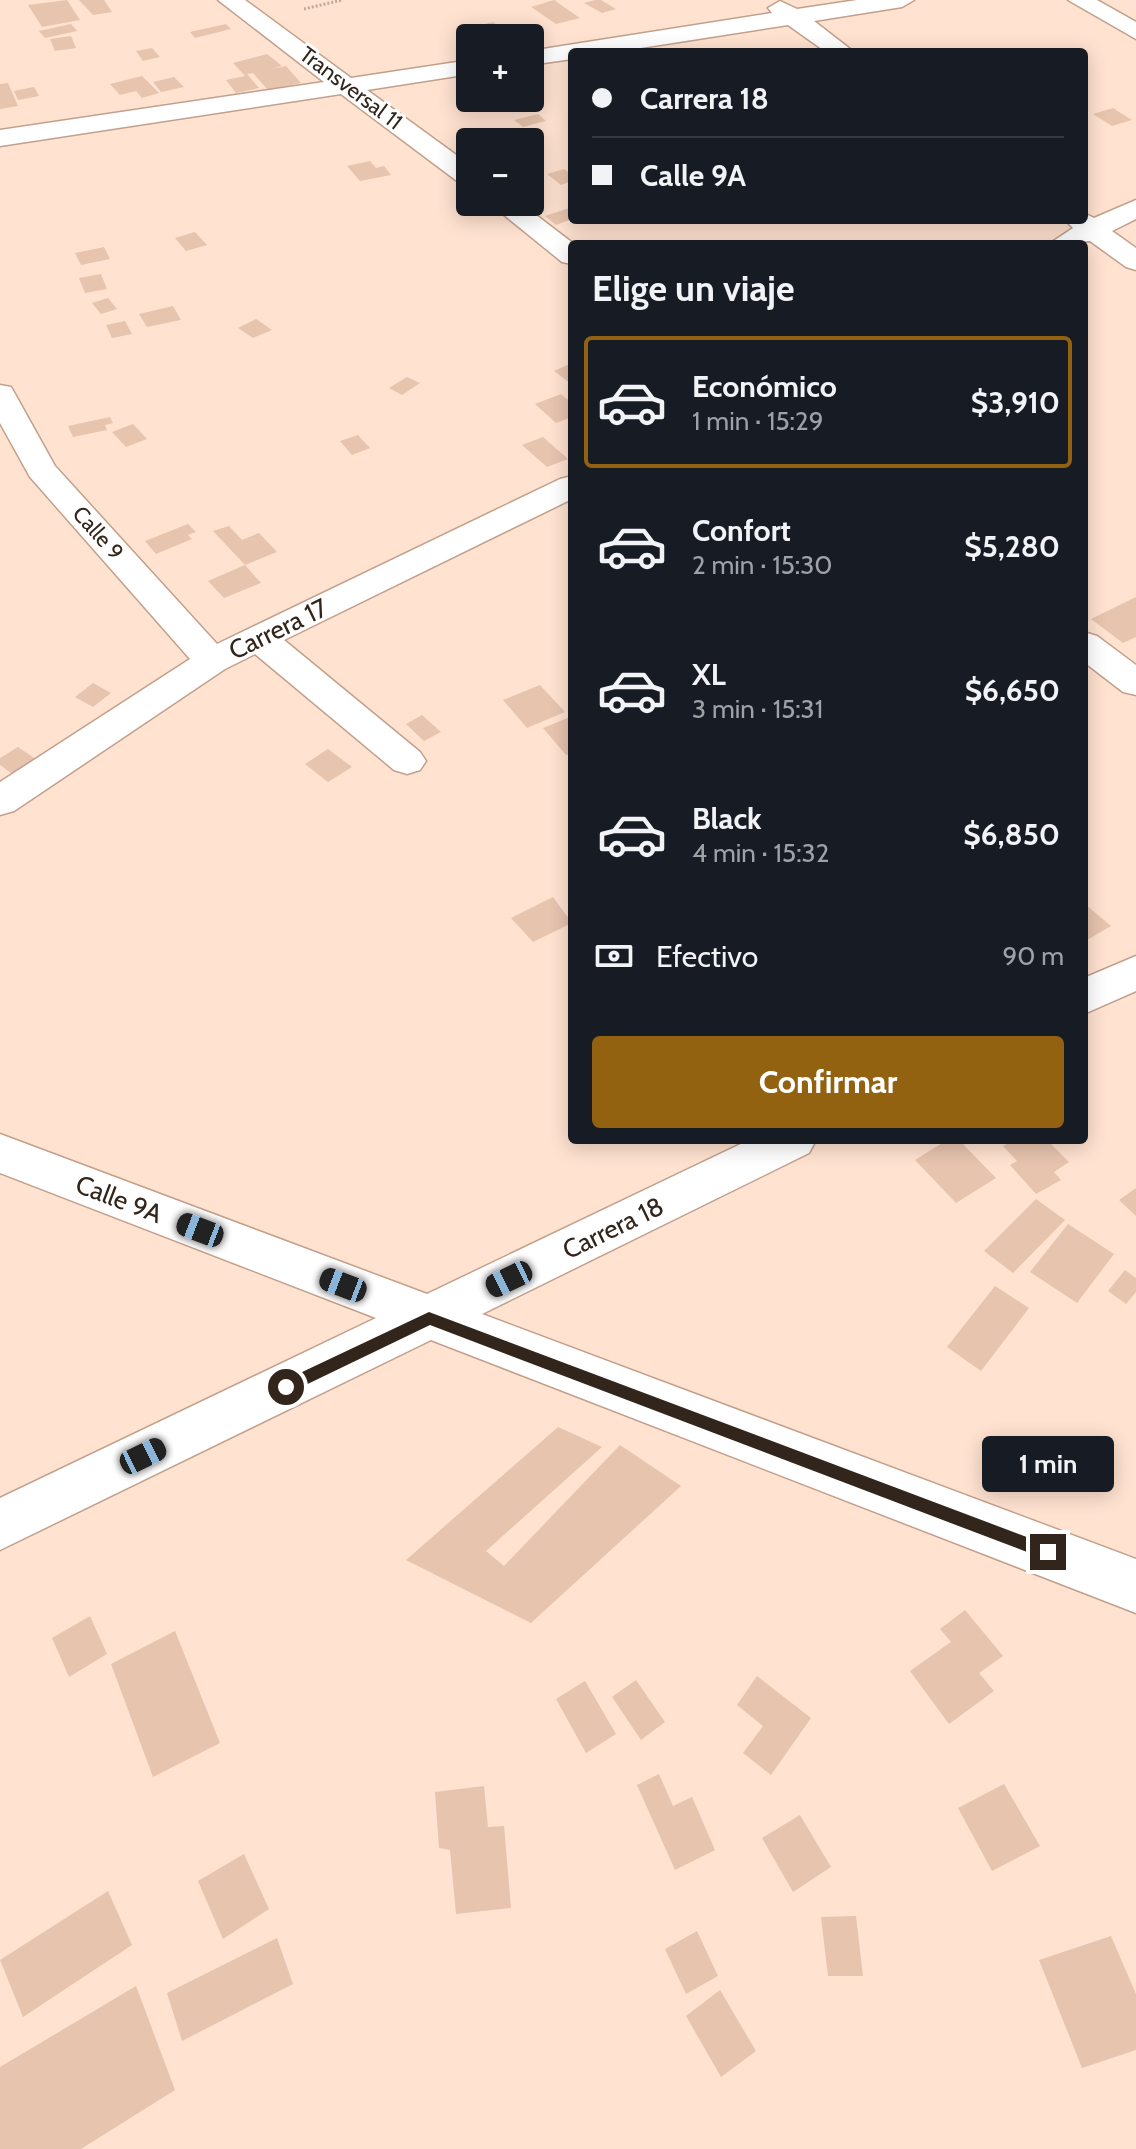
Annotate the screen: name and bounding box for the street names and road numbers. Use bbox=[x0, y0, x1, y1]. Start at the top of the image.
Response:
street label: Transversal 11 bbox=[294, 41, 408, 135]
street label: Calle 9 bbox=[67, 501, 129, 565]
street label: Carrera 17 bbox=[223, 591, 333, 667]
street label: Calle 9A bbox=[71, 1168, 167, 1230]
street label: Carrera 18 bbox=[557, 1190, 669, 1266]

